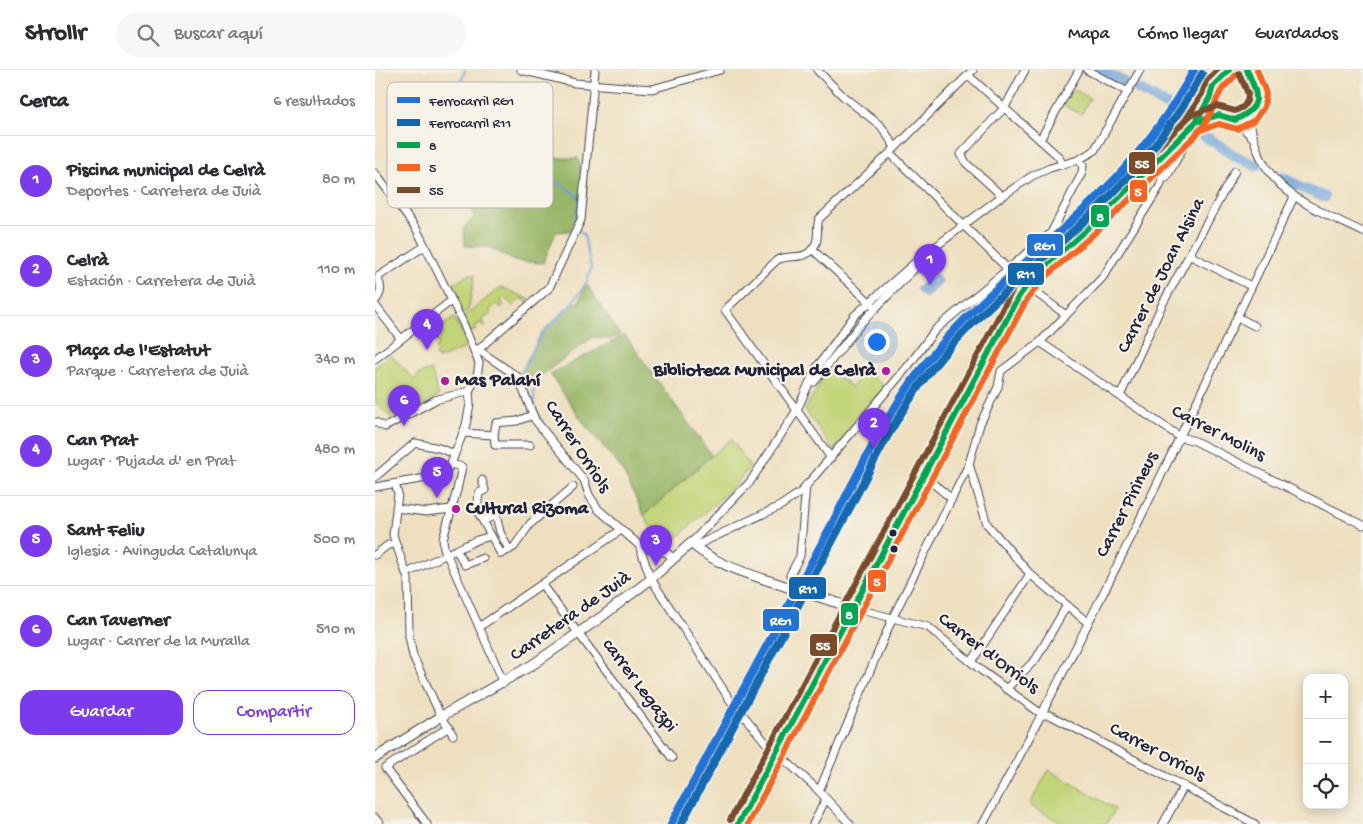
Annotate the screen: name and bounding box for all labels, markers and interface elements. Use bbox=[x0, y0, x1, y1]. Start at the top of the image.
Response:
search box bbox=[116, 12, 466, 57]
text: Strollr bbox=[25, 20, 86, 49]
icon: search bbox=[134, 21, 162, 49]
text: Buscar aquí bbox=[174, 23, 263, 46]
text: Mapa bbox=[1068, 24, 1109, 45]
text: Cómo llegar bbox=[1137, 24, 1227, 45]
text: Guardados bbox=[1255, 24, 1338, 45]
legend bbox=[387, 82, 553, 208]
text: Cerca bbox=[20, 90, 68, 115]
text: 6 resultados bbox=[273, 93, 355, 112]
text: Ferrocarril RG1 bbox=[428, 94, 514, 111]
text: Ferrocarril R11 bbox=[428, 116, 511, 133]
text: 8 bbox=[429, 139, 437, 156]
line badge: 55 bbox=[1128, 151, 1156, 175]
text: 55 bbox=[1135, 157, 1150, 174]
text: Piscina municipal de Celrà bbox=[67, 160, 265, 183]
text: 5 bbox=[429, 161, 436, 178]
text: 1 bbox=[33, 171, 39, 190]
text: 80 m bbox=[322, 171, 355, 190]
line badge: 5 bbox=[1129, 179, 1148, 203]
text: Deportes · Carretera de Juià bbox=[67, 183, 261, 202]
text: 55 bbox=[429, 184, 444, 201]
text: 5 bbox=[1134, 185, 1142, 202]
street label: Carrer de Joan Alsina bbox=[1113, 193, 1212, 357]
line badge: 8 bbox=[1090, 204, 1110, 228]
text: 8 bbox=[1096, 210, 1104, 227]
line badge: RG1 bbox=[1026, 233, 1064, 257]
text: RG1 bbox=[1033, 239, 1056, 256]
pin: 1 bbox=[914, 244, 946, 285]
text: Celrà bbox=[67, 250, 109, 273]
text: 2 bbox=[32, 261, 40, 280]
text: 110 m bbox=[318, 261, 355, 280]
line badge: R11 bbox=[1007, 262, 1045, 286]
text: R11 bbox=[1016, 267, 1036, 284]
text: Estación · Carretera de Juià bbox=[67, 273, 256, 292]
pin: 4 bbox=[411, 309, 443, 350]
your location bbox=[864, 329, 890, 355]
text: Plaça de l'Estatut bbox=[67, 340, 210, 363]
text: 3 bbox=[32, 351, 40, 370]
text: 340 m bbox=[315, 351, 355, 370]
place label: Biblioteca Municipal de Celrà bbox=[653, 360, 877, 383]
text: Parque · Carretera de Juià bbox=[67, 363, 248, 382]
marker: Biblioteca Municipal de Celrà bbox=[880, 365, 892, 377]
place label: Mas Palahí bbox=[455, 370, 541, 393]
marker: Mas Palahí bbox=[439, 375, 451, 387]
pin: 6 bbox=[388, 385, 420, 426]
street label: Carrer Orriols bbox=[539, 397, 616, 498]
street label: Carrer Molins bbox=[1167, 400, 1270, 468]
pin: 2 bbox=[858, 408, 890, 449]
text: Can Prat bbox=[67, 430, 137, 453]
text: 4 bbox=[32, 441, 40, 460]
text: 480 m bbox=[314, 441, 355, 460]
street label: Carrer Pirineus bbox=[1092, 447, 1165, 562]
text: Lugar · Pujada d' en Prat bbox=[67, 453, 235, 472]
pin: 5 bbox=[421, 457, 453, 498]
place label: Cultural Rizoma bbox=[465, 498, 590, 521]
marker: Cultural Rizoma bbox=[450, 503, 462, 515]
text: Sant Feliu bbox=[67, 520, 144, 543]
pin: 3 bbox=[640, 525, 672, 566]
unlabelled marker bbox=[888, 528, 898, 538]
text: 5 bbox=[32, 531, 40, 550]
text: 500 m bbox=[313, 531, 355, 550]
text: Iglesia · Avinguda Catalunya bbox=[67, 543, 257, 562]
unlabelled marker bbox=[889, 544, 899, 554]
street label: Carretera de Juià bbox=[506, 566, 637, 667]
line badge: 5 bbox=[867, 569, 887, 593]
text: 5 bbox=[873, 575, 881, 592]
line badge: R11 bbox=[788, 576, 827, 600]
text: R11 bbox=[798, 582, 818, 599]
line badge: 8 bbox=[840, 602, 859, 626]
line badge: RG1 bbox=[762, 608, 800, 632]
text: 8 bbox=[845, 608, 853, 625]
street label: Carrer d'Orriols bbox=[933, 608, 1044, 700]
text: Can Taverner bbox=[67, 610, 170, 633]
text: RG1 bbox=[769, 614, 792, 631]
text: 6 bbox=[32, 621, 40, 640]
text: 510 m bbox=[316, 621, 355, 640]
text: Lugar · Carrer de la Muralla bbox=[67, 633, 250, 652]
line badge: 55 bbox=[809, 633, 838, 657]
street label: carrer Legazpi bbox=[596, 635, 682, 737]
text: 55 bbox=[816, 639, 831, 656]
map controls bbox=[1303, 674, 1348, 809]
button: + bbox=[1303, 674, 1348, 719]
button: Guardar bbox=[20, 690, 183, 735]
button: Compartir bbox=[193, 690, 355, 735]
street label: Carrer Orriols bbox=[1105, 718, 1210, 788]
button: − bbox=[1303, 719, 1348, 764]
button: locate bbox=[1303, 764, 1348, 809]

